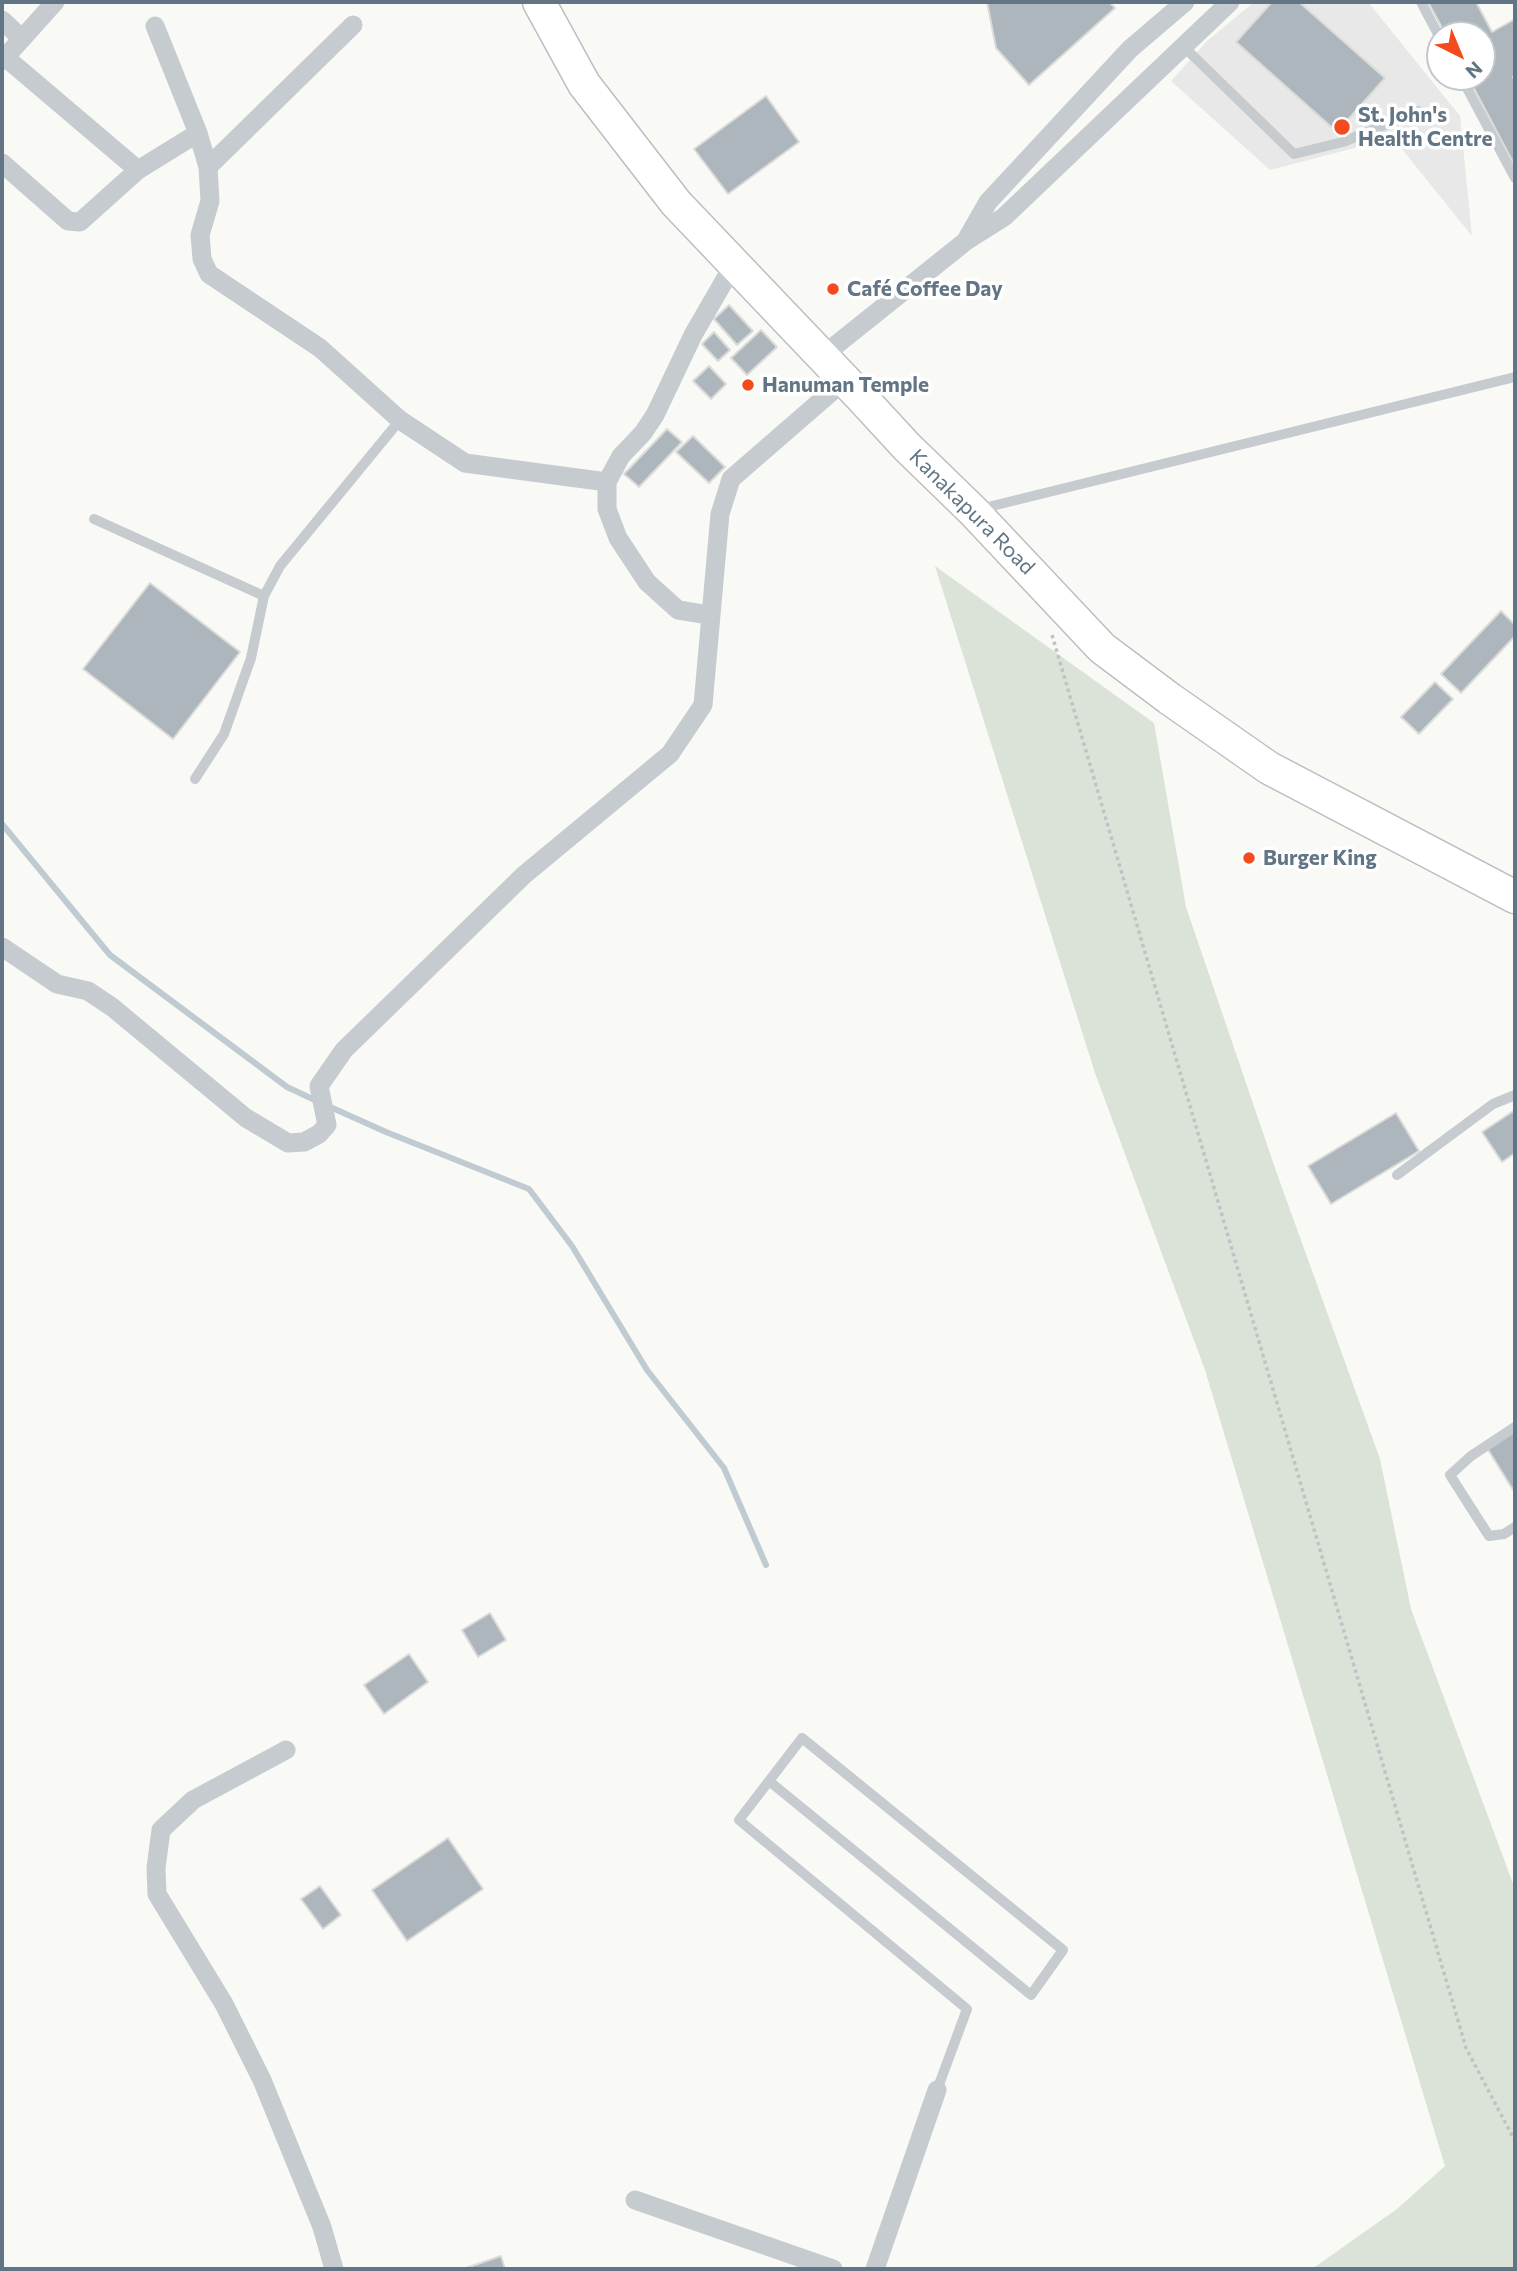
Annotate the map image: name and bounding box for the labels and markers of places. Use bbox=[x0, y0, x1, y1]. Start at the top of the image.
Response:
place label: St. John's Health Centre bbox=[1358, 102, 1492, 152]
marker: St. John's Health Centre bbox=[1332, 117, 1352, 137]
place label: Café Coffee Day bbox=[847, 276, 1003, 302]
marker: Café Coffee Day bbox=[825, 281, 841, 297]
place label: Hanuman Temple bbox=[762, 372, 929, 398]
marker: Hanuman Temple bbox=[740, 377, 756, 393]
place label: Burger King bbox=[1263, 845, 1377, 871]
marker: Burger King bbox=[1241, 850, 1257, 866]

